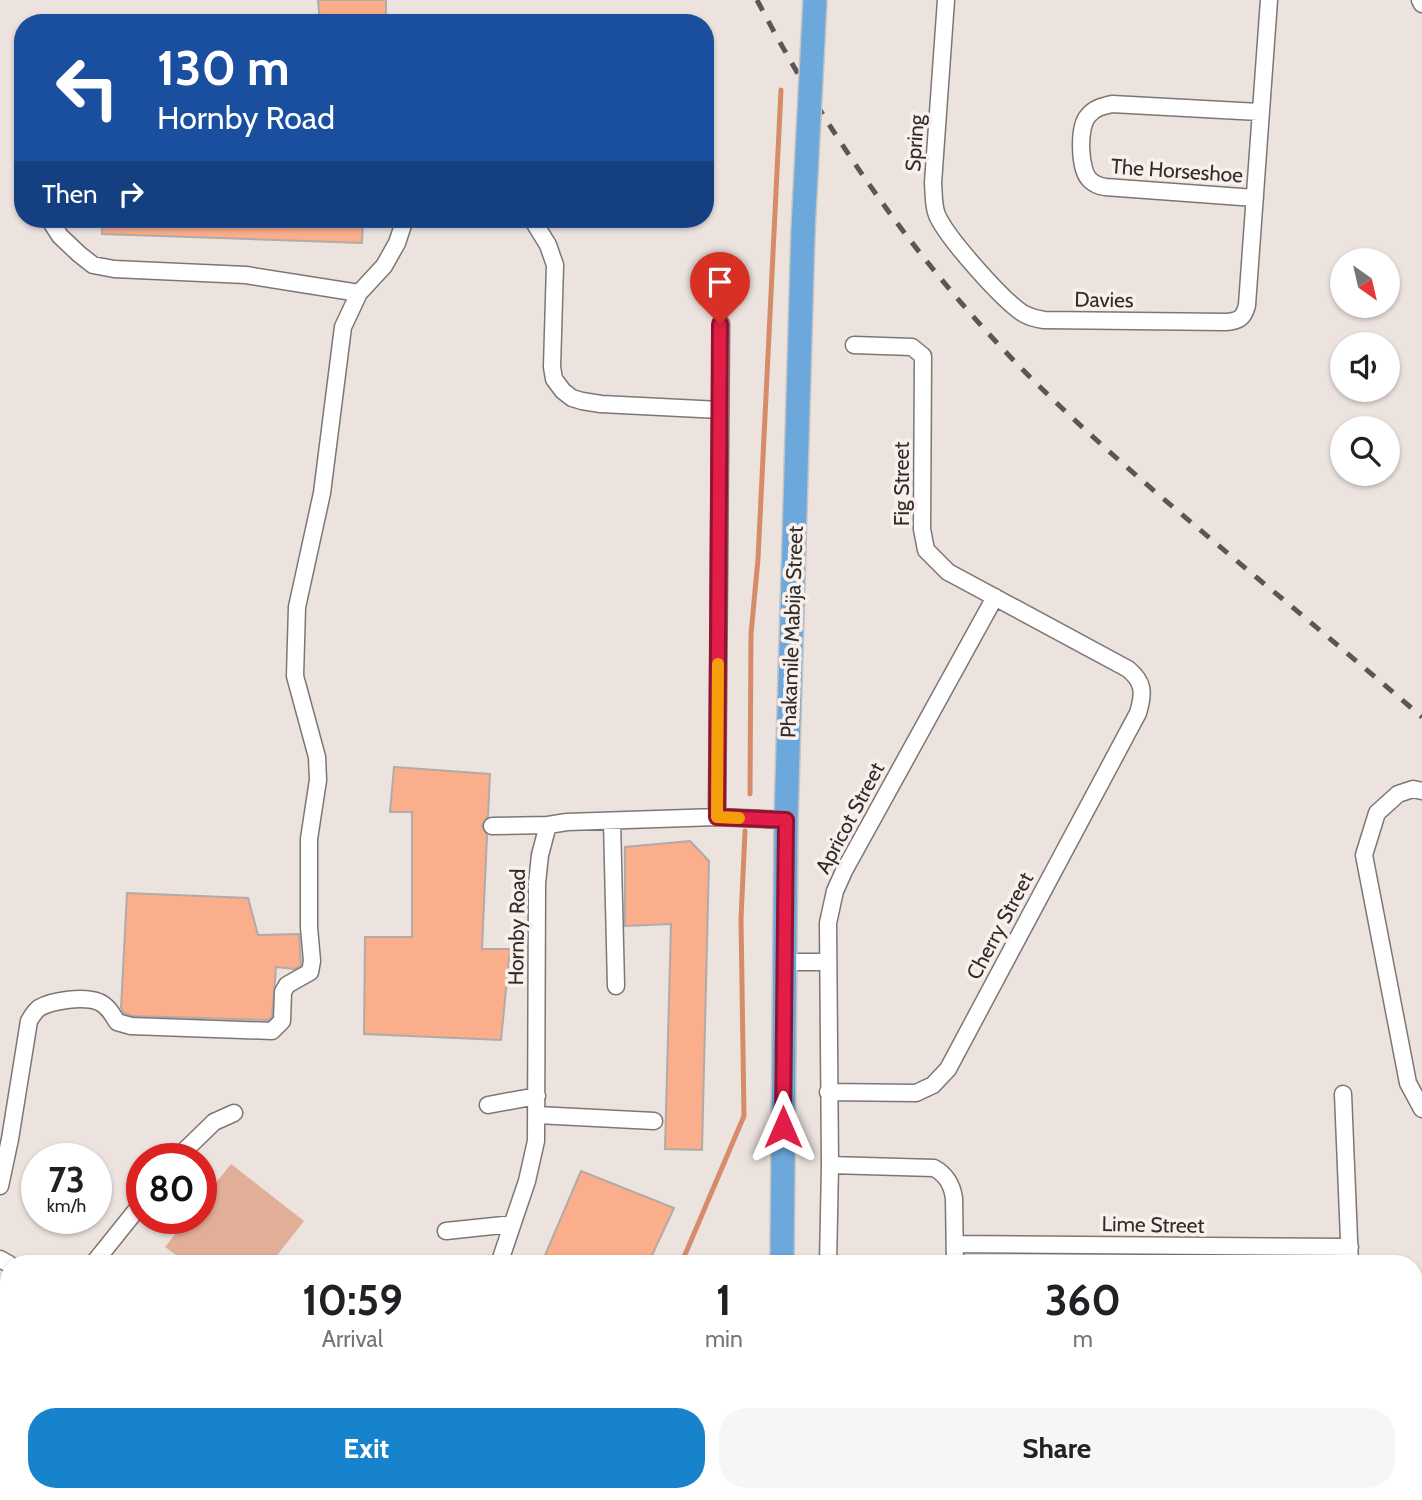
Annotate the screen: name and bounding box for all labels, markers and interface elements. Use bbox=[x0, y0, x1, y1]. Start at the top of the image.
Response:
text: 130 m bbox=[157, 38, 290, 97]
icon: left bbox=[42, 42, 133, 133]
text: Hornby Road bbox=[157, 98, 335, 137]
street label: Spring bbox=[900, 113, 929, 172]
street label: The Horseshoe bbox=[1110, 153, 1244, 188]
icon: right bbox=[112, 175, 150, 213]
text: Then bbox=[42, 178, 98, 210]
north arrow bbox=[1330, 248, 1400, 318]
map controls bbox=[1330, 248, 1400, 486]
pin bbox=[690, 252, 750, 324]
icon: arrive bbox=[701, 263, 739, 301]
street label: Davies bbox=[1074, 286, 1134, 313]
button: sound bbox=[1330, 332, 1400, 402]
button: search bbox=[1330, 416, 1400, 486]
street label: Fig Street bbox=[889, 442, 914, 526]
street label: Phakamile Mabija Street bbox=[775, 525, 809, 739]
street label: Apricot Street bbox=[810, 758, 889, 878]
street label: Hornby Road bbox=[503, 868, 530, 986]
street label: Cherry Street bbox=[961, 868, 1038, 984]
position arrow bbox=[746, 1090, 820, 1164]
speed limit sign: 80 bbox=[126, 1143, 217, 1234]
text: 73 bbox=[48, 1158, 85, 1201]
text: km/h bbox=[47, 1195, 86, 1217]
street label: Lime Street bbox=[1101, 1211, 1205, 1238]
text: 10:59 bbox=[302, 1274, 403, 1326]
text: 1 bbox=[716, 1274, 732, 1326]
text: 360 bbox=[1045, 1274, 1121, 1326]
text: Arrival bbox=[322, 1325, 383, 1353]
text: min bbox=[705, 1325, 743, 1353]
text: m bbox=[1073, 1325, 1093, 1353]
button: Exit bbox=[28, 1408, 705, 1488]
button: Share bbox=[719, 1408, 1395, 1488]

